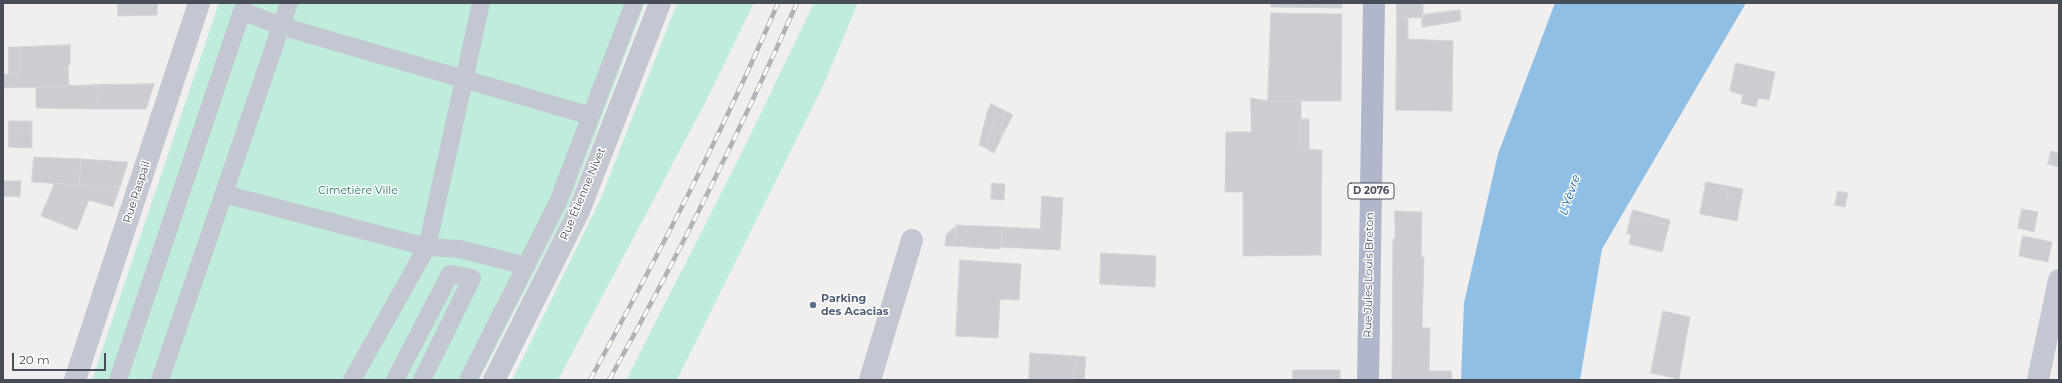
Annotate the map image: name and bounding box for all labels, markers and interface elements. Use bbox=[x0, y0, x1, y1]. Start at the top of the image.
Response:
street label: Rue Étienne Nivet bbox=[558, 146, 608, 242]
street label: Rue Raspail bbox=[121, 159, 153, 225]
water label: L'Yèvre bbox=[1556, 173, 1584, 217]
road number: D 2076 bbox=[1348, 183, 1394, 199]
park label: Cimetière Ville bbox=[318, 184, 398, 198]
street label: Rue Jules Louis Breton bbox=[1361, 212, 1377, 338]
place label: Parking des Acacias bbox=[821, 292, 889, 318]
marker: Parking des Acacias bbox=[808, 300, 818, 310]
scale bar bbox=[14, 345, 108, 371]
text: 20 m bbox=[19, 352, 50, 367]

